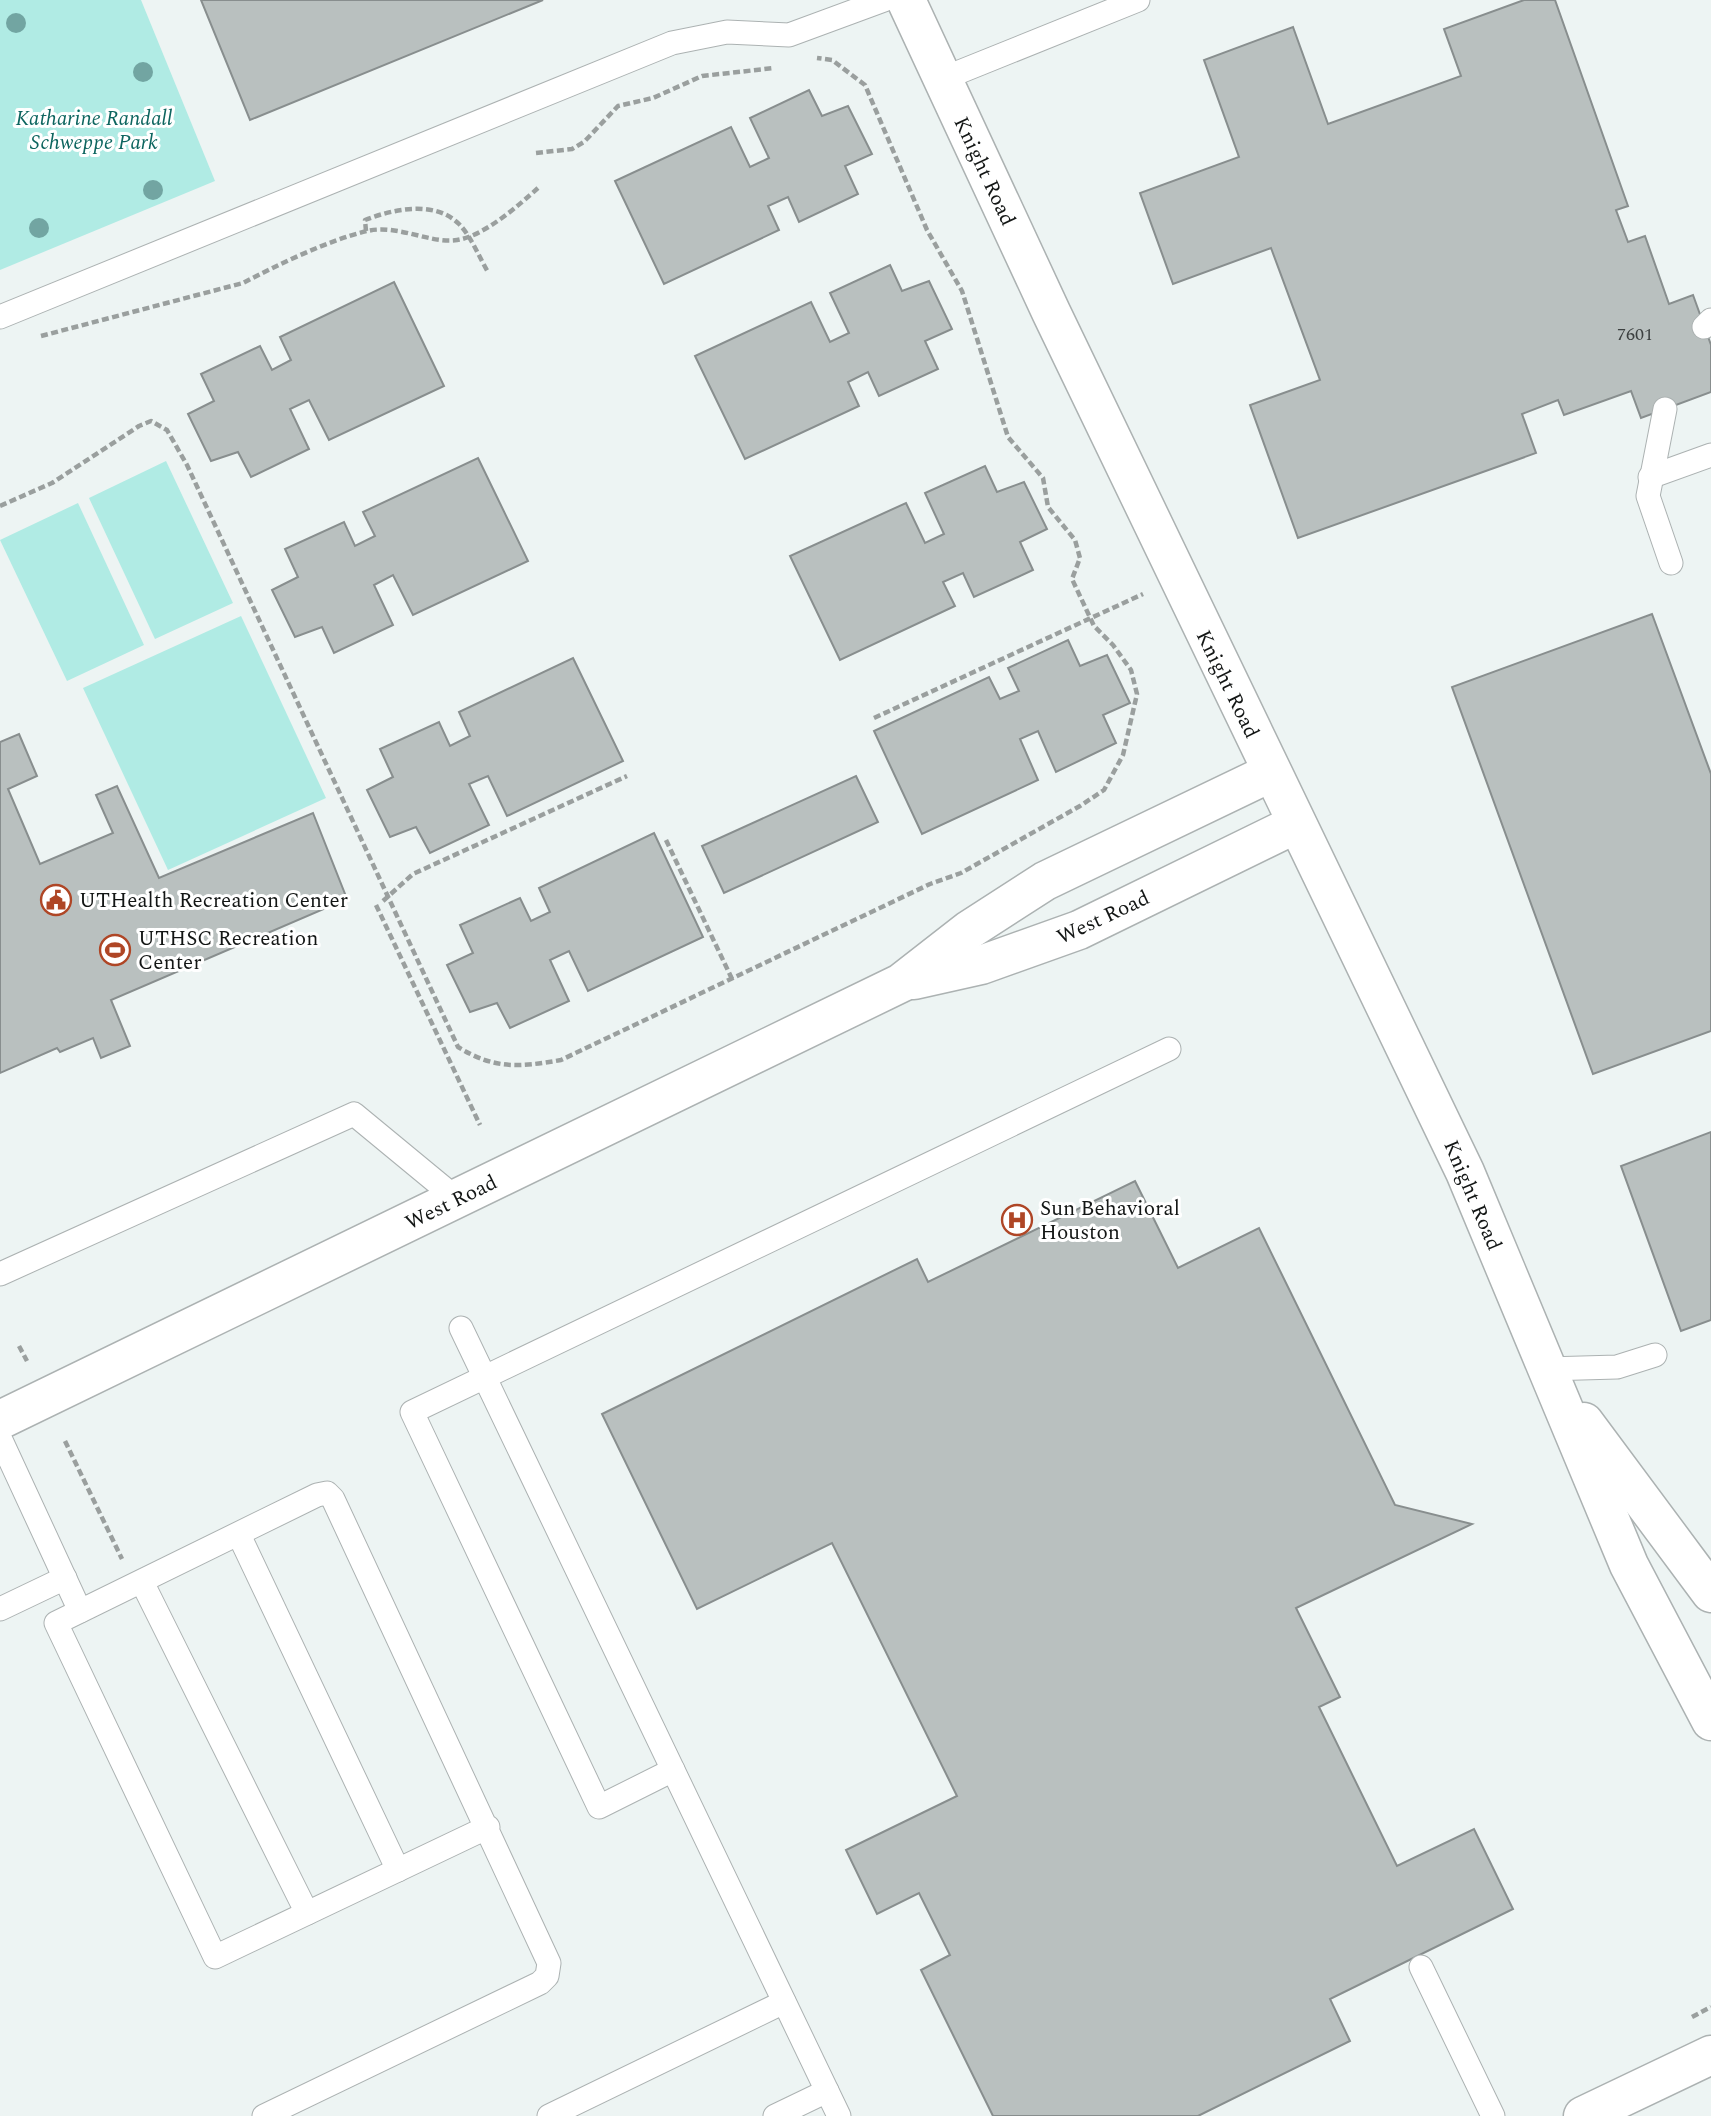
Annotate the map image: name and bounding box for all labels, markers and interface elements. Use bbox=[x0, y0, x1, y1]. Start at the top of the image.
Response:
park label: Katharine Randall Schweppe Park bbox=[16, 103, 173, 159]
street label: Knight Road bbox=[945, 112, 1023, 231]
house number: 7601 bbox=[1617, 321, 1653, 348]
street label: Knight Road bbox=[1187, 625, 1267, 744]
street label: West Road bbox=[1052, 882, 1155, 953]
public building icon: UTHealth Recreation Center bbox=[39, 883, 73, 917]
place label: UTHealth Recreation Center bbox=[79, 885, 348, 917]
place label: UTHSC Recreation Center bbox=[138, 923, 318, 979]
sports icon: UTHSC Recreation Center bbox=[98, 933, 132, 967]
street label: Knight Road bbox=[1434, 1135, 1510, 1256]
street label: West Road bbox=[400, 1167, 503, 1239]
place label: Sun Behavioral Houston bbox=[1040, 1193, 1180, 1249]
hospital icon: Sun Behavioral Houston bbox=[1000, 1203, 1034, 1237]

